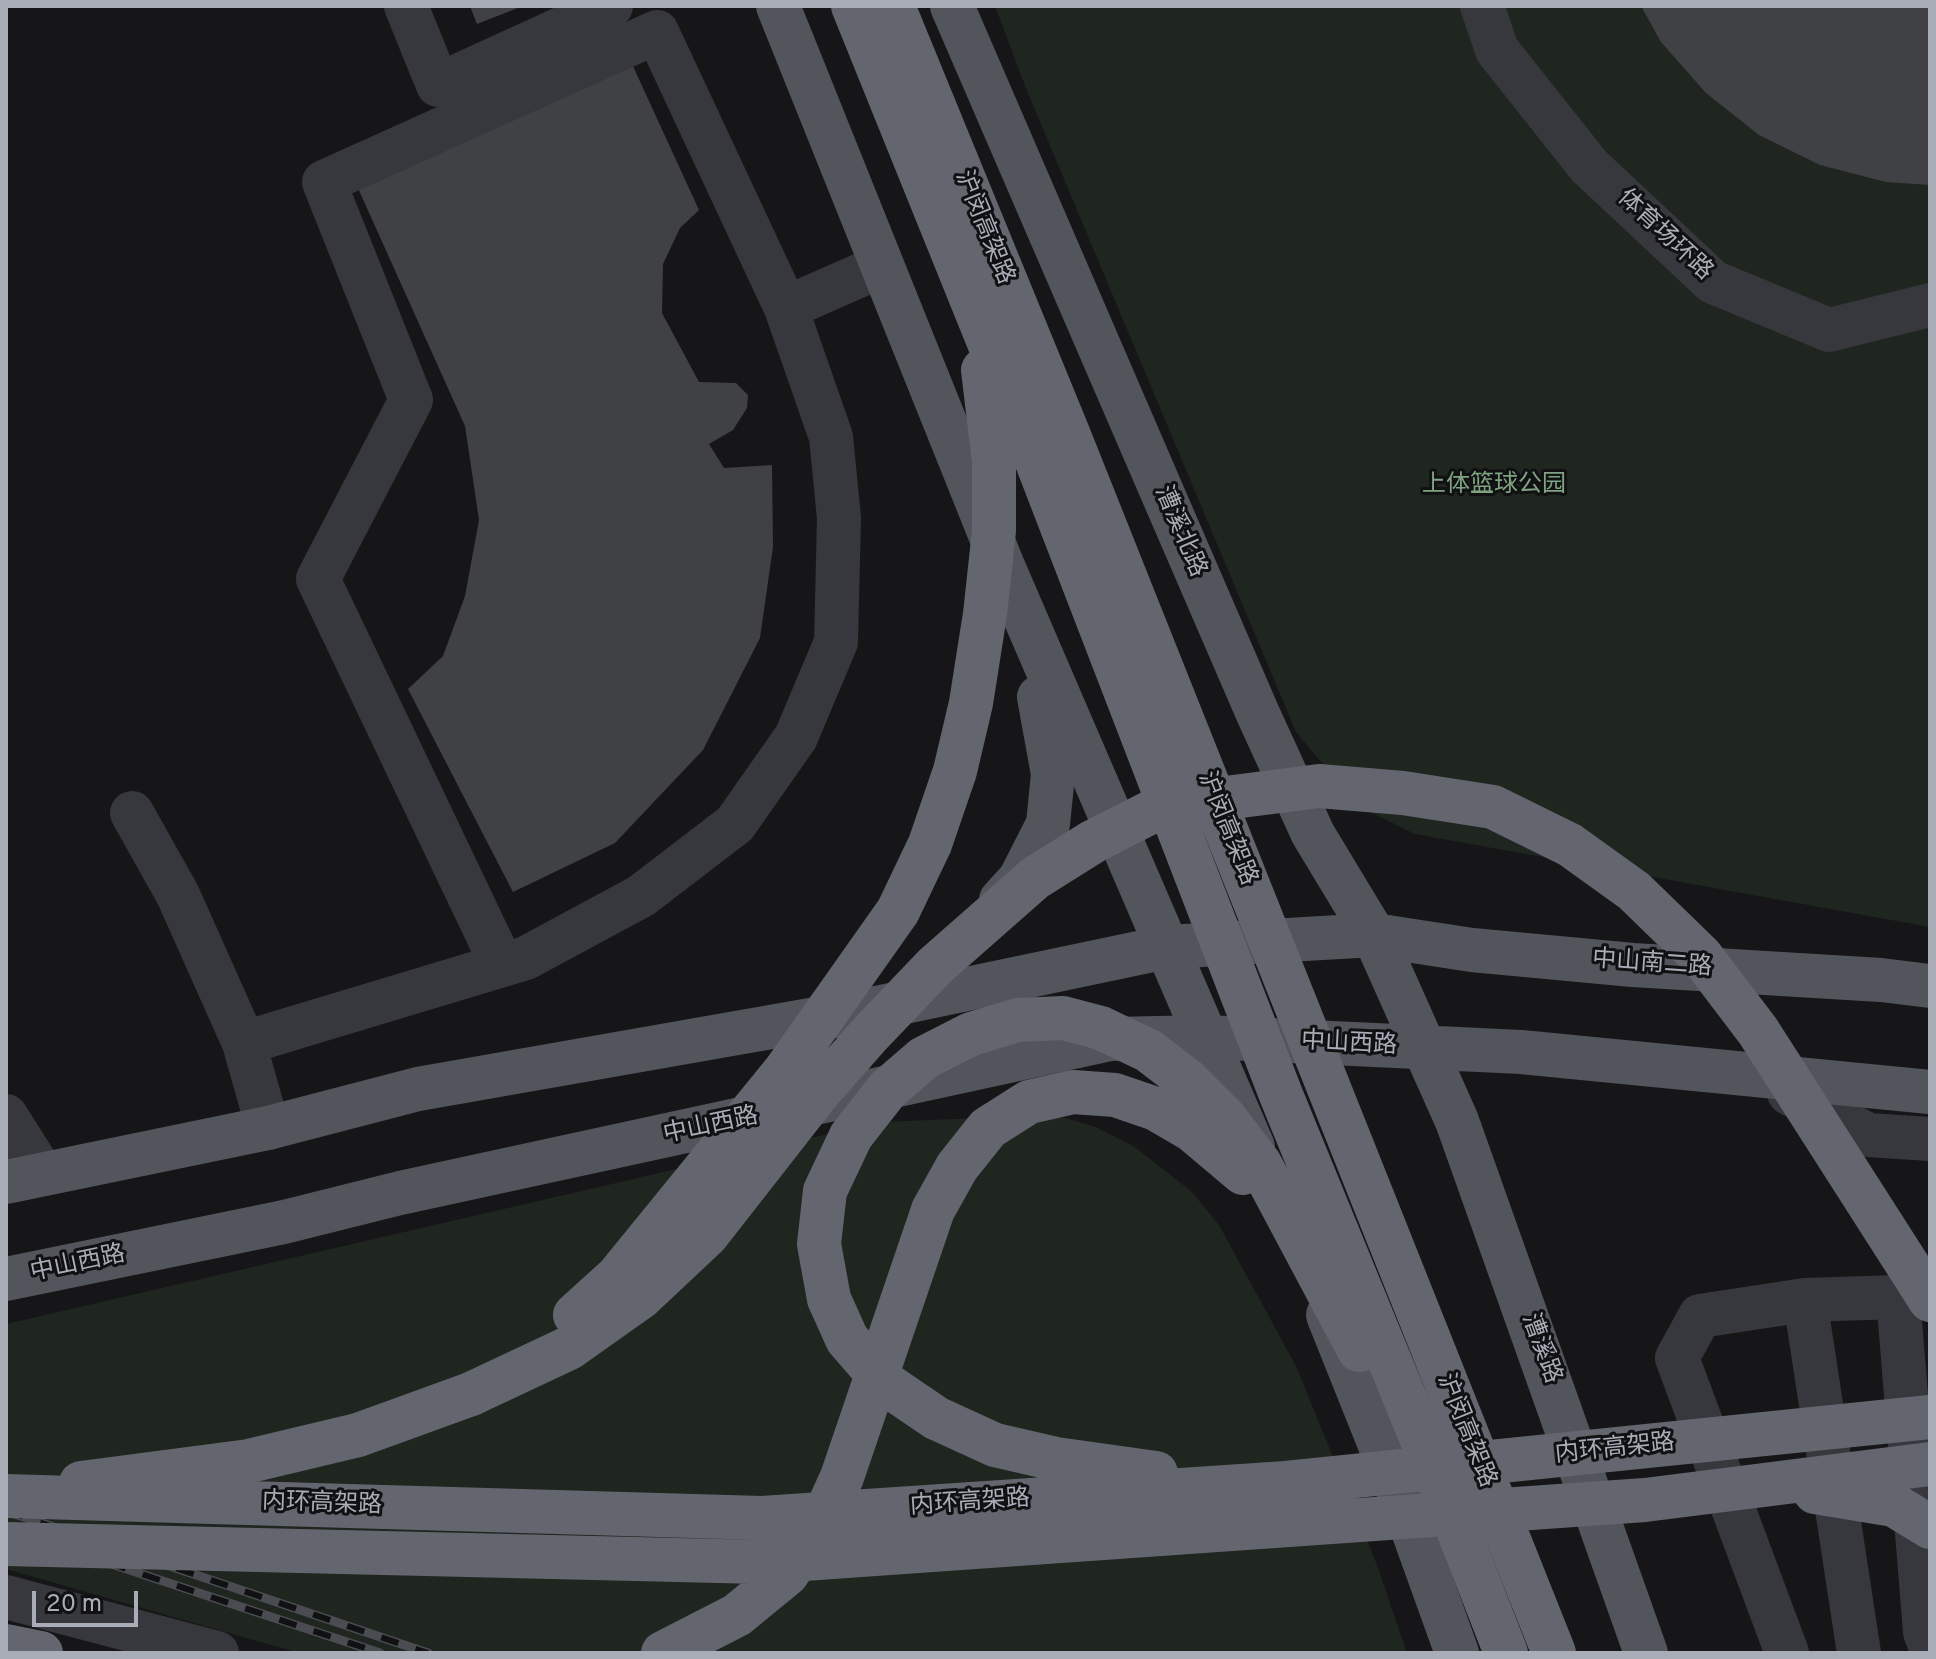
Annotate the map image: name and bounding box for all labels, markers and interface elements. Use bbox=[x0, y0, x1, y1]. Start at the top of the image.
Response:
street label: 沪闵高架路 bbox=[947, 167, 1019, 289]
street label: 体育场环路 bbox=[1610, 185, 1718, 287]
park label: 上体篮球公园 bbox=[1422, 472, 1566, 500]
street label: 漕溪北路 bbox=[1147, 482, 1211, 582]
street label: 沪闵高架路 bbox=[1190, 768, 1262, 890]
street label: 中山南二路 bbox=[1591, 946, 1713, 984]
street label: 中山西路 bbox=[1300, 1028, 1398, 1062]
street label: 中山西路 bbox=[661, 1103, 761, 1151]
street label: 中山西路 bbox=[28, 1241, 128, 1289]
street label: 漕溪路 bbox=[1514, 1310, 1566, 1388]
street label: 沪闵高架路 bbox=[1429, 1370, 1501, 1492]
street label: 内环高架路 bbox=[1554, 1429, 1676, 1471]
street label: 内环高架路 bbox=[909, 1485, 1031, 1523]
street label: 内环高架路 bbox=[262, 1489, 382, 1521]
scale bar bbox=[36, 1575, 142, 1625]
text: 20 m bbox=[46, 1590, 102, 1620]

